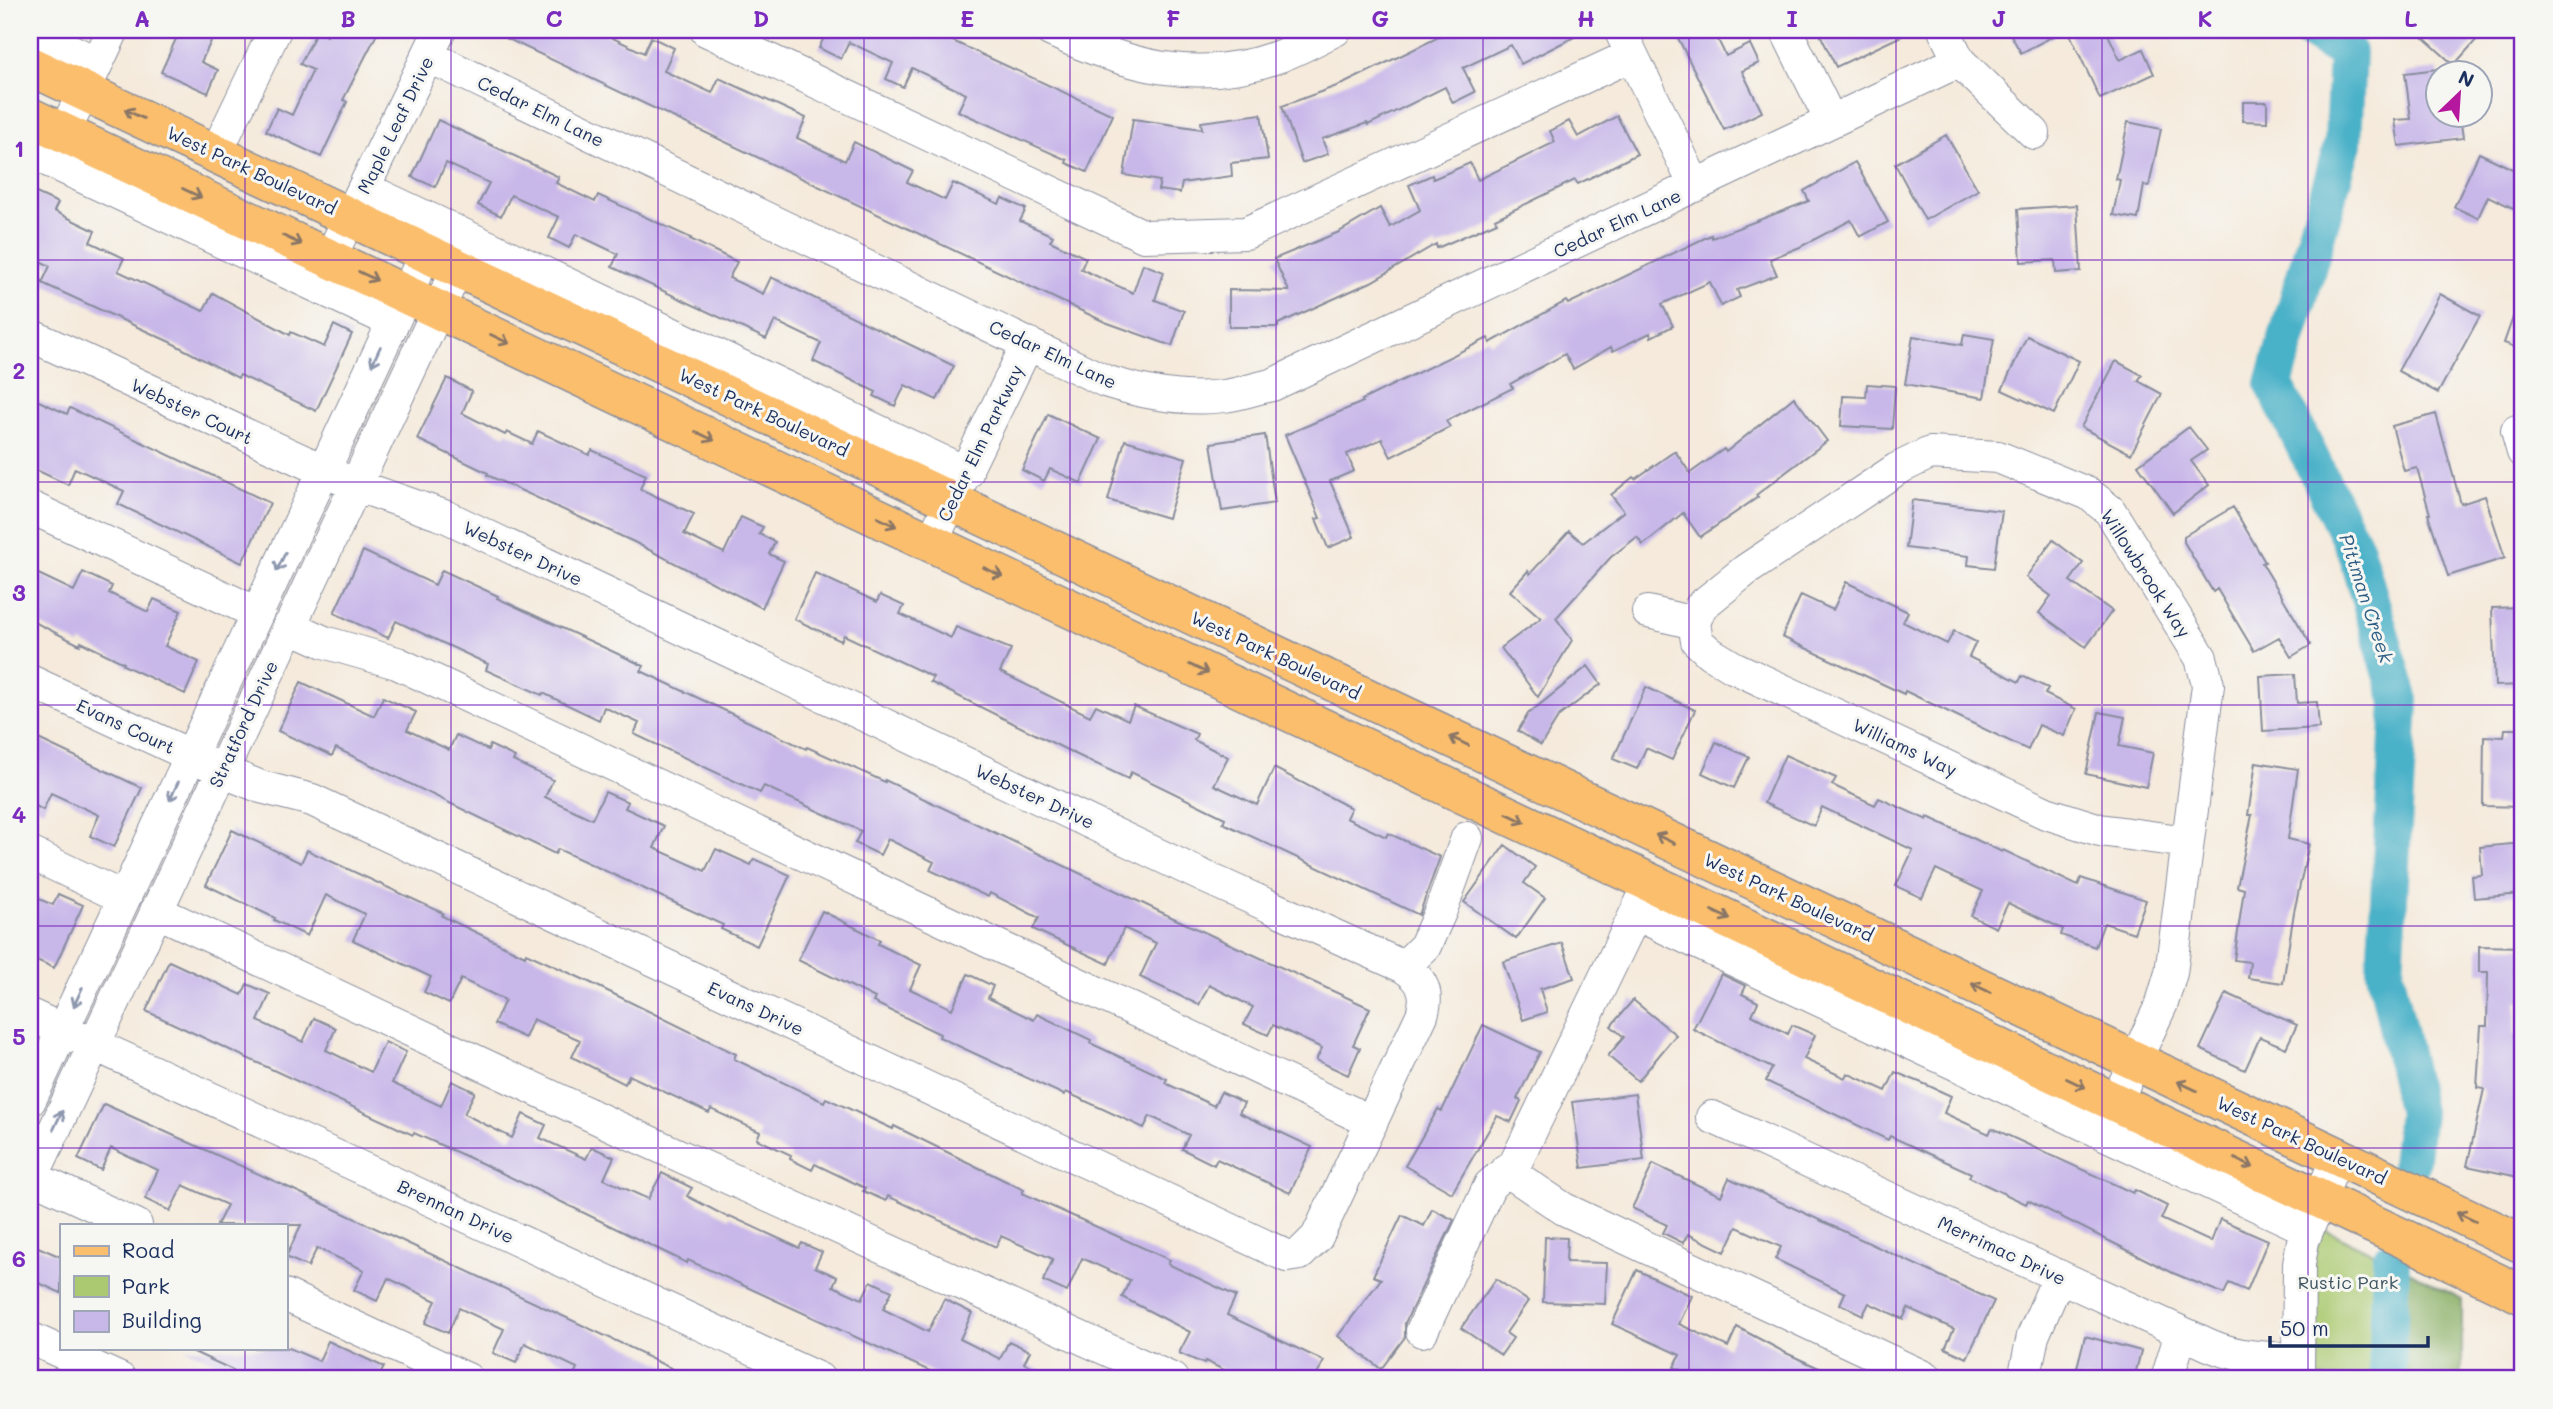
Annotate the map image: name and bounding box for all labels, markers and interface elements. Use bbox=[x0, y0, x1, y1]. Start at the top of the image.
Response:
text: A bbox=[134, 3, 150, 33]
text: B bbox=[340, 3, 356, 33]
text: C bbox=[545, 3, 563, 33]
text: D bbox=[753, 3, 769, 33]
text: E bbox=[960, 3, 974, 33]
text: F bbox=[1166, 3, 1180, 33]
text: G bbox=[1371, 3, 1389, 33]
text: H bbox=[1577, 3, 1595, 33]
text: I bbox=[1786, 3, 1798, 33]
text: J bbox=[1991, 3, 2007, 33]
text: K bbox=[2197, 3, 2213, 33]
text: L bbox=[2404, 3, 2418, 33]
street label: Maple Leaf Drive bbox=[351, 52, 439, 198]
north arrow bbox=[2424, 60, 2494, 130]
text: N bbox=[2455, 64, 2478, 93]
street label: Cedar Elm Lane bbox=[474, 70, 608, 152]
one-way arrow bbox=[124, 107, 145, 120]
street label: West Park Boulevard bbox=[163, 120, 341, 220]
text: 1 bbox=[14, 133, 24, 163]
street label: Cedar Elm Lane bbox=[1549, 183, 1685, 263]
one-way arrow bbox=[182, 188, 203, 201]
one-way arrow bbox=[281, 234, 302, 247]
one-way arrow bbox=[357, 270, 378, 284]
street label: Cedar Elm Lane bbox=[985, 314, 1121, 394]
one-way arrow bbox=[489, 332, 510, 346]
one-way arrow bbox=[369, 345, 383, 366]
text: 2 bbox=[13, 355, 25, 385]
street label: Cedar Elm Parkway bbox=[932, 361, 1028, 525]
street label: West Park Boulevard bbox=[675, 362, 853, 462]
street label: Webster Court bbox=[127, 372, 257, 450]
one-way arrow bbox=[694, 430, 715, 443]
street label: Willowbrook Way bbox=[2095, 504, 2197, 642]
street label: Webster Drive bbox=[460, 515, 586, 591]
one-way arrow bbox=[876, 515, 897, 529]
water label: Pittman Creek bbox=[2334, 530, 2400, 667]
one-way arrow bbox=[273, 552, 286, 573]
one-way arrow bbox=[982, 566, 1003, 579]
text: 3 bbox=[12, 577, 26, 607]
street label: West Park Boulevard bbox=[1187, 605, 1365, 705]
street label: Stratford Drive bbox=[203, 657, 283, 791]
one-way arrow bbox=[1188, 663, 1209, 676]
street label: Evans Court bbox=[73, 693, 179, 759]
street label: Williams Way bbox=[1849, 712, 1961, 782]
one-way arrow bbox=[1449, 734, 1470, 748]
street label: Webster Drive bbox=[972, 758, 1098, 834]
one-way arrow bbox=[167, 780, 180, 801]
text: 4 bbox=[12, 799, 26, 829]
one-way arrow bbox=[1505, 812, 1526, 826]
one-way arrow bbox=[1655, 832, 1676, 845]
street label: West Park Boulevard bbox=[1700, 847, 1878, 947]
one-way arrow bbox=[1710, 909, 1731, 923]
street label: Evans Drive bbox=[704, 975, 808, 1041]
one-way arrow bbox=[1971, 981, 1992, 995]
one-way arrow bbox=[71, 986, 84, 1007]
text: 5 bbox=[12, 1021, 26, 1051]
one-way arrow bbox=[2065, 1077, 2086, 1090]
one-way arrow bbox=[2177, 1079, 2198, 1092]
street label: West Park Boulevard bbox=[2213, 1090, 2391, 1190]
one-way arrow bbox=[53, 1109, 66, 1130]
one-way arrow bbox=[2233, 1157, 2254, 1170]
street label: Brennan Drive bbox=[394, 1174, 518, 1248]
street label: Merrimac Drive bbox=[1934, 1210, 2070, 1290]
one-way arrow bbox=[2456, 1210, 2477, 1223]
legend bbox=[60, 1224, 287, 1350]
text: Road bbox=[122, 1236, 174, 1263]
text: 6 bbox=[12, 1243, 26, 1273]
park label: Rustic Park bbox=[2298, 1270, 2398, 1294]
text: Park bbox=[122, 1272, 170, 1299]
scale bar bbox=[2270, 1304, 2427, 1348]
text: Building bbox=[122, 1306, 202, 1333]
text: 50 m bbox=[2280, 1314, 2329, 1341]

